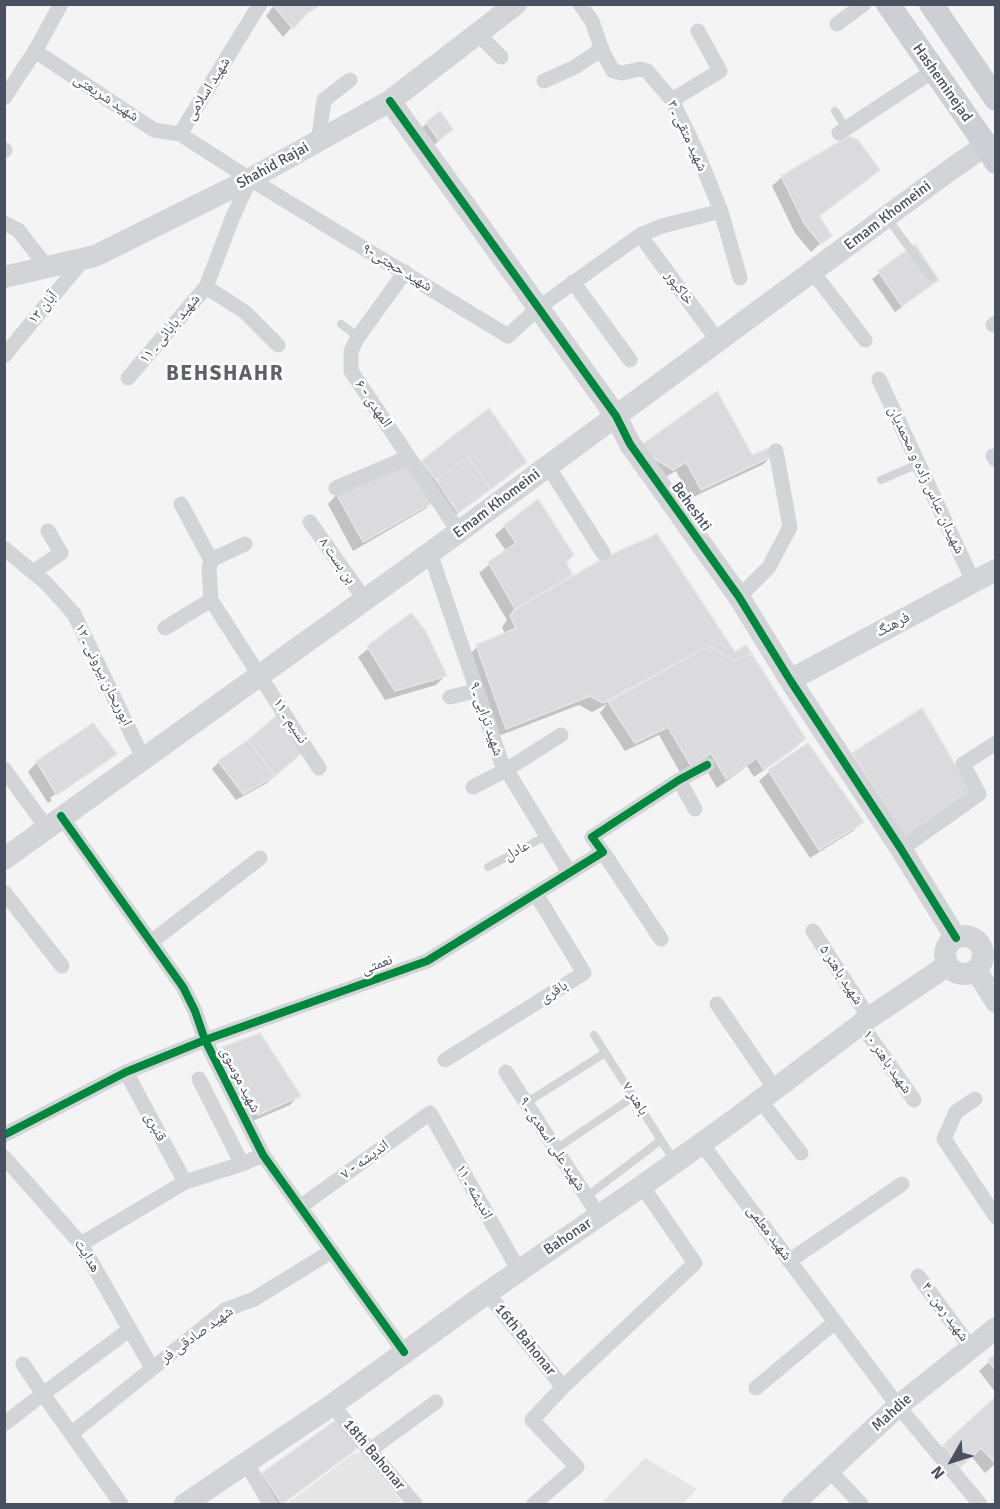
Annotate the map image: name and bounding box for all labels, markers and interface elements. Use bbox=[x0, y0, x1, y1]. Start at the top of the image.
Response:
street label: Hasheminejad bbox=[908, 40, 976, 126]
street label: شهید اسلامی bbox=[182, 54, 234, 124]
street label: شهید شریعتی bbox=[70, 70, 142, 126]
street label: شهید متقی ـ ۳ bbox=[663, 98, 711, 174]
street label: Shahid Rajai bbox=[234, 139, 312, 193]
street label: Emam Khomeini bbox=[841, 178, 935, 254]
street label: شهید حجتی-۹ bbox=[359, 240, 435, 296]
street label: خاکپور bbox=[661, 267, 697, 309]
street label: ۱۳ آبان bbox=[24, 288, 62, 328]
street label: شهید بابائی ـ ۱۱ bbox=[136, 291, 204, 367]
district label: BEHSHAHR bbox=[166, 361, 284, 387]
street label: المهدی - ۶ bbox=[351, 377, 395, 431]
street label: شهیدان عباس زاده و محمدیان bbox=[884, 403, 968, 557]
street label: Emam Khomeini bbox=[450, 466, 544, 542]
street label: Beheshti bbox=[667, 479, 715, 535]
street label: بن بست ۸ bbox=[315, 534, 359, 588]
street label: فرهنگ bbox=[873, 609, 913, 641]
street label: ابوریحان بیرونی ـ ۱۲ bbox=[70, 621, 136, 729]
street label: شهید ترابی ـ ۹ bbox=[465, 680, 507, 758]
street label: نسیم ـ ۱۱ bbox=[269, 695, 311, 747]
street label: عادل bbox=[501, 837, 533, 865]
street label: شهید باهنر ۵ bbox=[815, 942, 867, 1008]
street label: نعمتی bbox=[359, 951, 395, 979]
street label: باقری bbox=[537, 977, 571, 1007]
street label: شهید باهنر ۱۰ bbox=[858, 1026, 916, 1098]
street label: شهید موسوی bbox=[216, 1044, 264, 1116]
street label: باهنر ۷ bbox=[618, 1079, 652, 1119]
street label: شهید علی اسعدی ـ ۹ bbox=[515, 1093, 589, 1195]
street label: قنبری bbox=[140, 1109, 170, 1145]
street label: اندیشه - ۷ bbox=[337, 1136, 393, 1184]
street label: اندیشه ـ ۱۱ bbox=[452, 1161, 496, 1223]
street label: شهید معلمی bbox=[742, 1202, 796, 1264]
street label: Bahonar bbox=[541, 1214, 595, 1260]
street label: هدایت bbox=[70, 1236, 104, 1276]
street label: شهید رمن ـ ۴ bbox=[917, 1279, 973, 1345]
street label: 16th Bahonar bbox=[491, 1301, 559, 1379]
street label: شهید صادقی فر bbox=[157, 1303, 237, 1367]
street label: Mahdie bbox=[868, 1390, 916, 1436]
street label: 18th Bahonar bbox=[339, 1416, 409, 1494]
north arrow bbox=[922, 1431, 982, 1491]
text: N bbox=[927, 1462, 949, 1483]

